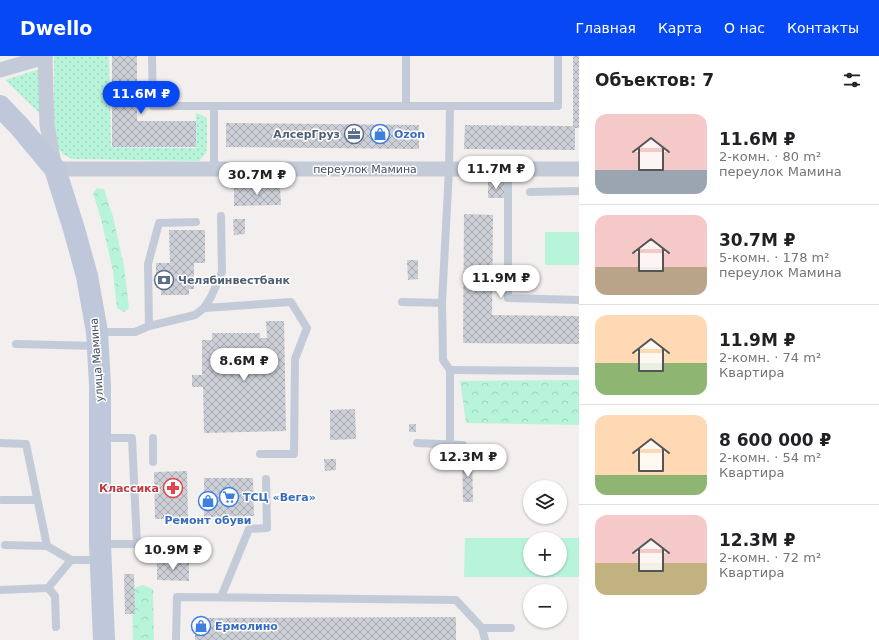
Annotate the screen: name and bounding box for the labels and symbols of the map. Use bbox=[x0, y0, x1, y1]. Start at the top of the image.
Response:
pin: 11.6M ₽ bbox=[104, 81, 178, 115]
office icon: АлсерГруз bbox=[343, 123, 365, 145]
shop icon: Ozon bbox=[369, 123, 391, 145]
place label: АлсерГруз bbox=[273, 128, 340, 141]
place label: Ozon bbox=[394, 128, 425, 141]
pin: 11.7M ₽ bbox=[459, 156, 533, 190]
pin: 30.7M ₽ bbox=[220, 162, 294, 196]
street label: переулок Мамина bbox=[313, 163, 417, 176]
pin: 11.9M ₽ bbox=[464, 265, 538, 299]
bank icon: Челябинвестбанк bbox=[153, 269, 175, 291]
place label: Челябинвестбанк bbox=[178, 274, 290, 287]
street label: улица Мамина bbox=[88, 318, 106, 402]
pin: 8.6M ₽ bbox=[211, 348, 277, 382]
pin: 12.3M ₽ bbox=[431, 444, 505, 478]
pharmacy icon: Классика bbox=[162, 477, 184, 499]
place label: Классика bbox=[99, 482, 159, 495]
supermarket icon: ТСЦ «Вега» bbox=[218, 486, 240, 508]
shop icon: Ремонт обуви bbox=[197, 490, 219, 512]
place label: ТСЦ «Вега» bbox=[243, 491, 316, 504]
place label: Ремонт обуви bbox=[165, 514, 251, 527]
pin: 10.9M ₽ bbox=[136, 537, 210, 571]
shop icon: Ермолино bbox=[190, 615, 212, 637]
place label: Ермолино bbox=[215, 620, 278, 633]

